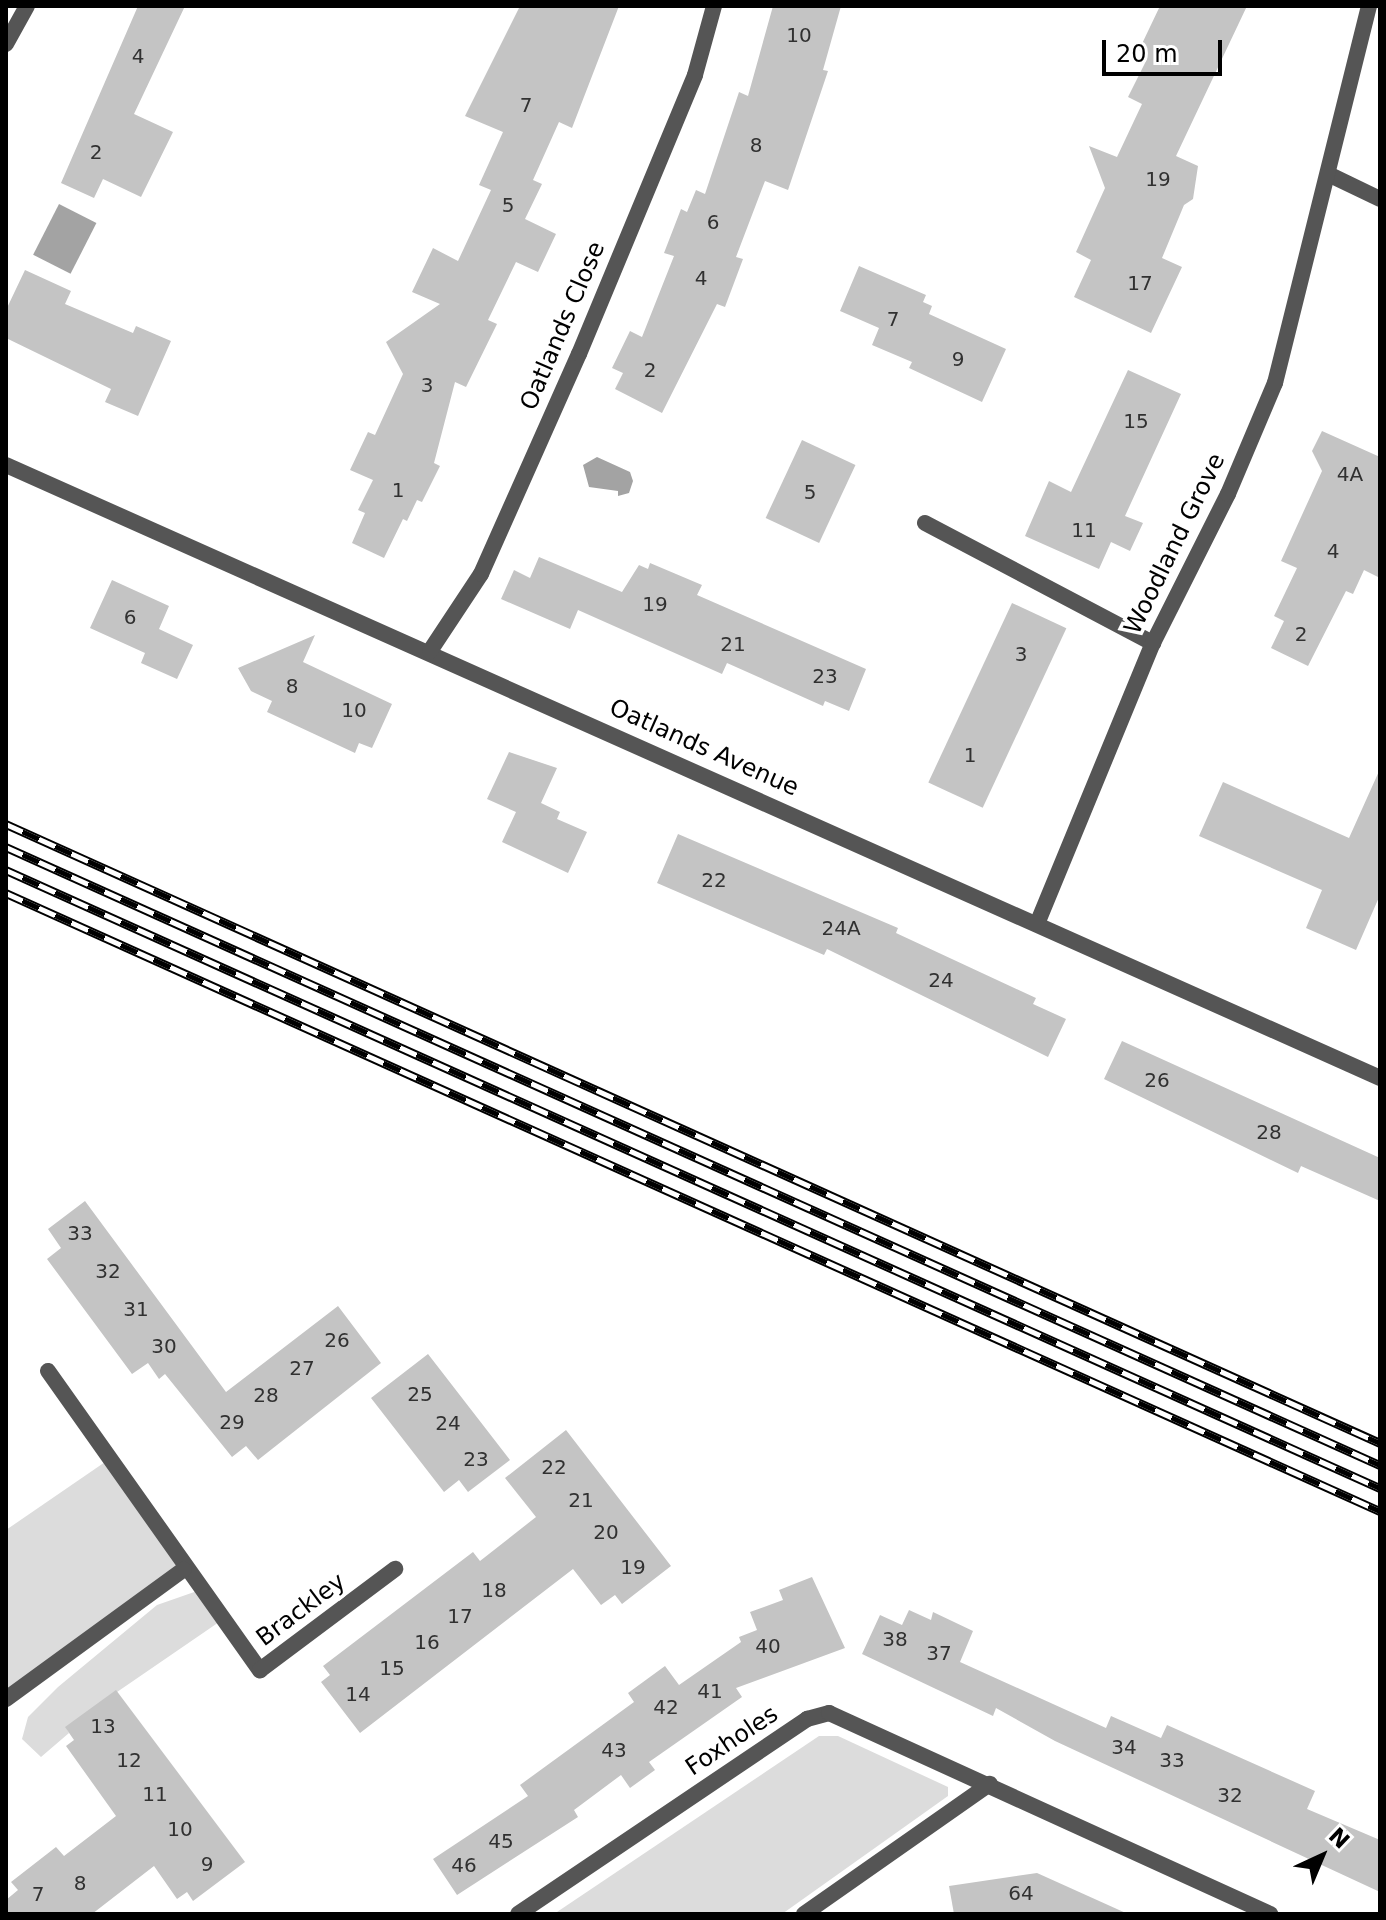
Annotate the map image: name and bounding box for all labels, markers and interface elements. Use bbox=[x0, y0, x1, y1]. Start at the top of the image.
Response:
house number: 10 bbox=[786, 23, 812, 47]
scale bar bbox=[1106, 24, 1226, 74]
text: 20 m bbox=[1116, 40, 1178, 68]
house number: 4 bbox=[132, 44, 144, 68]
house number: 7 bbox=[520, 93, 532, 117]
house number: 8 bbox=[750, 133, 762, 157]
house number: 2 bbox=[90, 140, 102, 164]
house number: 19 bbox=[1145, 167, 1171, 191]
house number: 5 bbox=[502, 193, 514, 217]
house number: 6 bbox=[707, 210, 719, 234]
street label: Oatlands Close bbox=[515, 237, 611, 415]
house number: 4 bbox=[695, 266, 707, 290]
house number: 17 bbox=[1127, 271, 1153, 295]
house number: 7 bbox=[887, 307, 899, 331]
house number: 9 bbox=[952, 347, 964, 371]
house number: 2 bbox=[644, 358, 656, 382]
house number: 3 bbox=[421, 373, 433, 397]
house number: 15 bbox=[1123, 409, 1149, 433]
street label: Woodland Grove bbox=[1119, 449, 1231, 639]
house number: 4A bbox=[1337, 462, 1363, 486]
house number: 1 bbox=[392, 478, 404, 502]
house number: 5 bbox=[804, 480, 816, 504]
house number: 11 bbox=[1071, 518, 1097, 542]
house number: 4 bbox=[1327, 539, 1339, 563]
house number: 19 bbox=[642, 592, 668, 616]
house number: 6 bbox=[124, 605, 136, 629]
house number: 2 bbox=[1295, 622, 1307, 646]
house number: 21 bbox=[720, 632, 746, 656]
house number: 3 bbox=[1015, 642, 1027, 666]
house number: 23 bbox=[812, 664, 838, 688]
house number: 8 bbox=[286, 674, 298, 698]
street label: Oatlands Avenue bbox=[605, 693, 803, 803]
house number: 10 bbox=[341, 698, 367, 722]
house number: 1 bbox=[964, 743, 976, 767]
house number: 22 bbox=[701, 868, 727, 892]
house number: 24A bbox=[821, 916, 861, 940]
house number: 24 bbox=[928, 968, 954, 992]
house number: 26 bbox=[1144, 1068, 1170, 1092]
house number: 28 bbox=[1256, 1120, 1282, 1144]
house number: 33 bbox=[67, 1221, 93, 1245]
house number: 32 bbox=[95, 1259, 121, 1283]
house number: 31 bbox=[123, 1297, 149, 1321]
house number: 26 bbox=[324, 1328, 350, 1352]
house number: 30 bbox=[151, 1334, 177, 1358]
house number: 27 bbox=[289, 1356, 315, 1380]
house number: 25 bbox=[407, 1382, 433, 1406]
house number: 28 bbox=[253, 1383, 279, 1407]
house number: 29 bbox=[219, 1410, 245, 1434]
house number: 24 bbox=[435, 1411, 461, 1435]
house number: 23 bbox=[463, 1447, 489, 1471]
house number: 22 bbox=[541, 1455, 567, 1479]
house number: 21 bbox=[568, 1488, 594, 1512]
house number: 20 bbox=[593, 1520, 619, 1544]
house number: 19 bbox=[620, 1555, 646, 1579]
street label: Brackley bbox=[251, 1567, 351, 1653]
house number: 18 bbox=[481, 1578, 507, 1602]
house number: 17 bbox=[447, 1604, 473, 1628]
house number: 38 bbox=[882, 1627, 908, 1651]
house number: 16 bbox=[414, 1630, 440, 1654]
house number: 40 bbox=[755, 1634, 781, 1658]
house number: 37 bbox=[926, 1641, 952, 1665]
house number: 15 bbox=[379, 1656, 405, 1680]
house number: 41 bbox=[697, 1679, 723, 1703]
house number: 14 bbox=[345, 1682, 371, 1706]
house number: 42 bbox=[653, 1695, 679, 1719]
street label: Foxholes bbox=[680, 1700, 784, 1782]
house number: 13 bbox=[90, 1714, 116, 1738]
house number: 34 bbox=[1111, 1735, 1137, 1759]
house number: 43 bbox=[601, 1738, 627, 1762]
house number: 12 bbox=[116, 1748, 142, 1772]
house number: 33 bbox=[1159, 1748, 1185, 1772]
house number: 11 bbox=[142, 1782, 168, 1806]
house number: 32 bbox=[1217, 1783, 1243, 1807]
north arrow bbox=[1282, 1816, 1362, 1896]
house number: 10 bbox=[167, 1817, 193, 1841]
text: N bbox=[1324, 1823, 1354, 1854]
house number: 45 bbox=[488, 1829, 514, 1853]
house number: 9 bbox=[201, 1852, 213, 1876]
house number: 46 bbox=[451, 1853, 477, 1877]
house number: 8 bbox=[74, 1871, 86, 1895]
house number: 64 bbox=[1008, 1881, 1034, 1905]
house number: 7 bbox=[32, 1882, 44, 1906]

